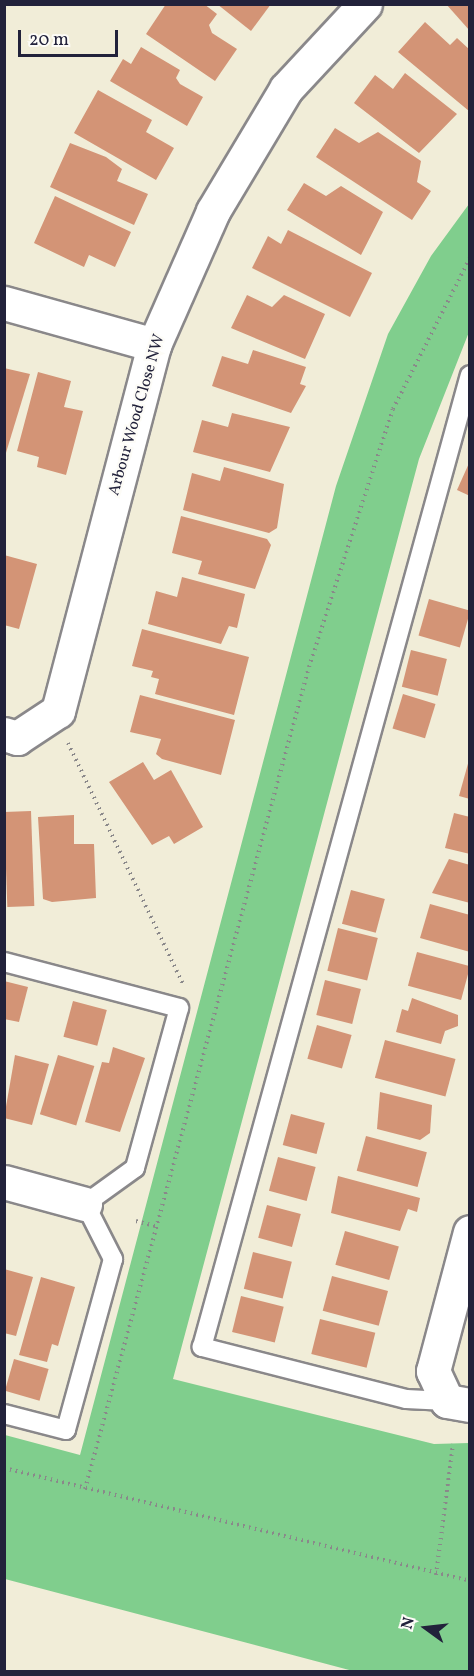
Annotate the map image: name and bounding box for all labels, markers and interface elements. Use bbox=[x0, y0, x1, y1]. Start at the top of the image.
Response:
scale bar bbox=[21, 18, 122, 56]
text: 20 m bbox=[29, 28, 69, 53]
street label: Arbour Wood Close NW bbox=[105, 332, 169, 498]
north arrow bbox=[396, 1598, 456, 1658]
text: N bbox=[396, 1615, 421, 1632]

